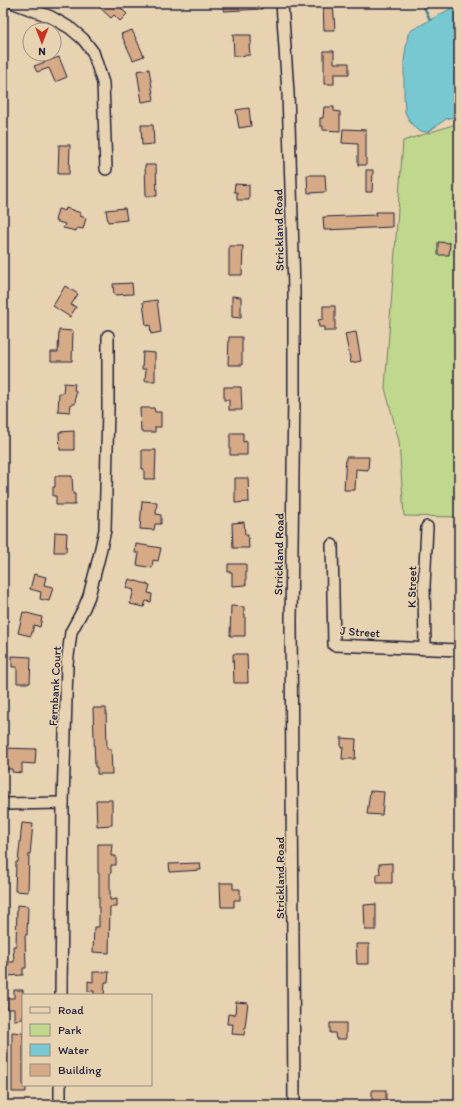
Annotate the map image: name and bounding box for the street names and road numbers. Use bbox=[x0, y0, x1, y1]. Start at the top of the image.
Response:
street label: Strickland Road bbox=[271, 188, 287, 271]
street label: Strickland Road bbox=[271, 512, 287, 595]
street label: K Street bbox=[405, 565, 419, 608]
street label: J Street bbox=[339, 624, 381, 640]
street label: Fernbank Court bbox=[46, 645, 64, 726]
street label: Strickland Road bbox=[273, 836, 287, 919]

